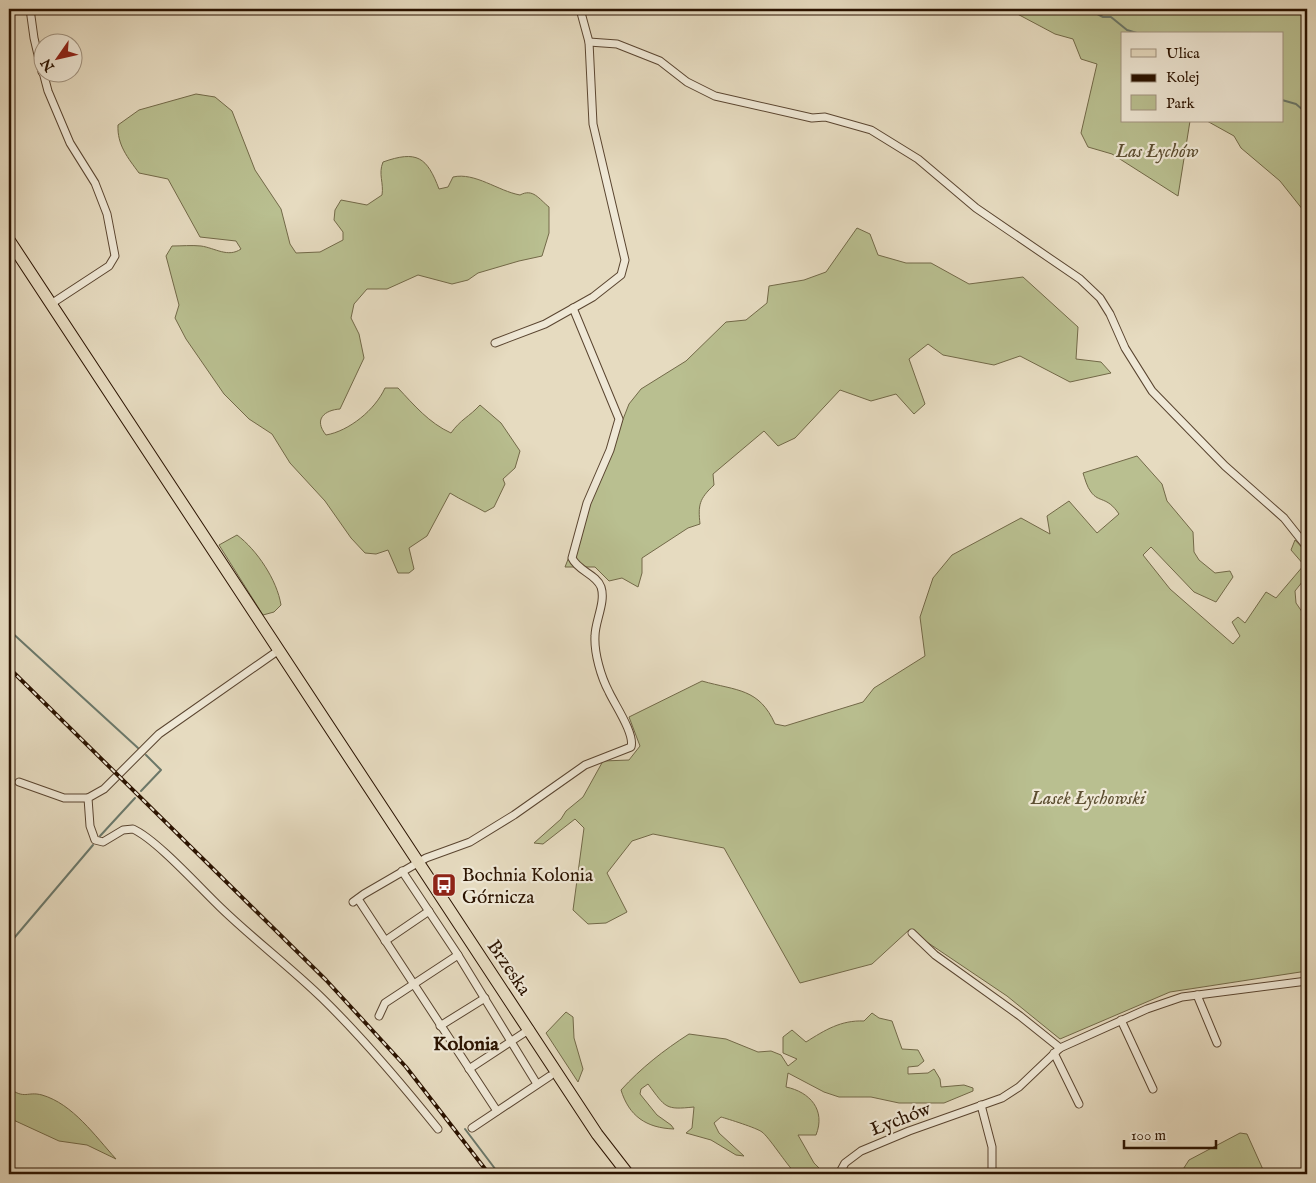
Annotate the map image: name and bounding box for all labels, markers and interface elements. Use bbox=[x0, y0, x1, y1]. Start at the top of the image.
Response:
north arrow bbox=[32, 32, 82, 82]
legend bbox=[1121, 32, 1284, 122]
text: Ulica bbox=[1166, 44, 1200, 63]
text: N bbox=[37, 55, 59, 76]
text: Kolej bbox=[1166, 68, 1199, 87]
text: Park bbox=[1166, 94, 1196, 113]
park label: Las Łychów bbox=[1115, 140, 1199, 164]
park label: Lasek Łychowski bbox=[1029, 787, 1147, 811]
place label: Bochnia Kolonia Górnicza bbox=[462, 864, 594, 910]
bus stop icon: Bochnia Kolonia Górnicza bbox=[431, 872, 457, 898]
street label: Brzeska bbox=[481, 936, 536, 1001]
district label: Kolonia bbox=[433, 1032, 499, 1057]
street label: Łychów bbox=[867, 1097, 935, 1142]
scale bar bbox=[1124, 1118, 1216, 1150]
text: 100 m bbox=[1131, 1126, 1167, 1145]

